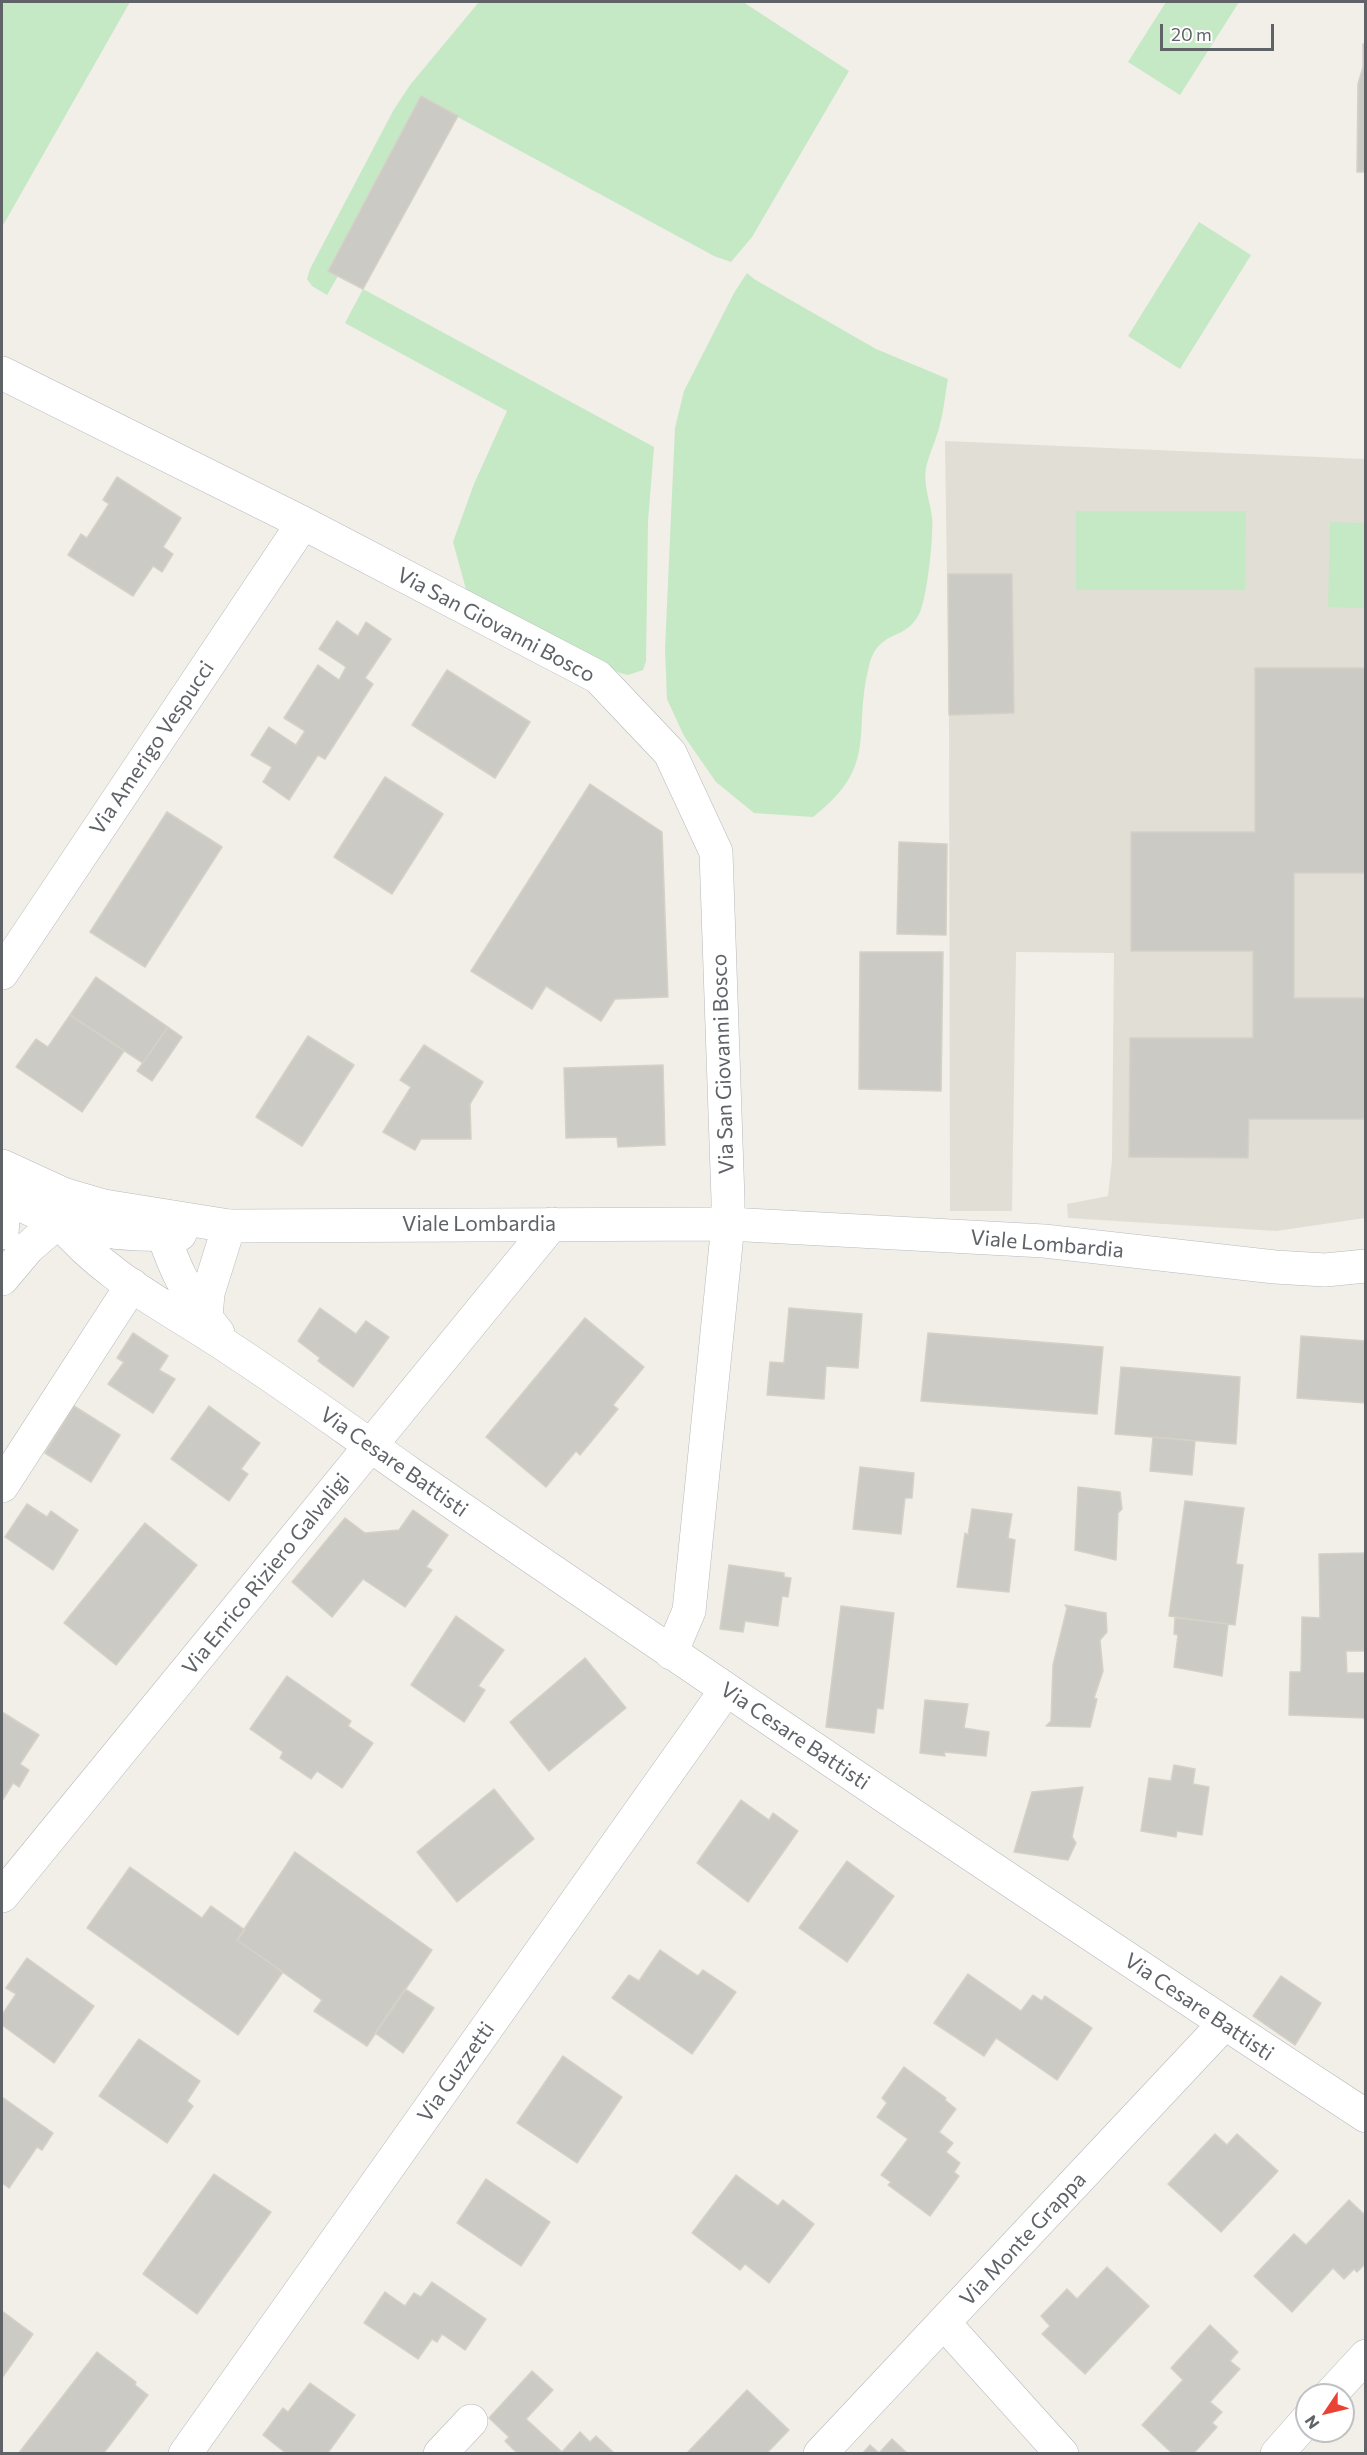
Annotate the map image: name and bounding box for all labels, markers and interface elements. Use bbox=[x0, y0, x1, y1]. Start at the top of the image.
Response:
scale bar bbox=[1163, 12, 1277, 50]
text: 20 m bbox=[1171, 23, 1212, 45]
street label: Via San Giovanni Bosco bbox=[393, 562, 599, 688]
street label: Via Amerigo Vespucci bbox=[84, 656, 220, 840]
street label: Via San Giovanni Bosco bbox=[707, 953, 739, 1175]
street label: Viale Lombardia bbox=[402, 1211, 556, 1237]
street label: Viale Lombardia bbox=[969, 1225, 1125, 1263]
street label: Via Cesare Battisti bbox=[315, 1402, 473, 1522]
street label: Via Enrico Riziero Galvaligi bbox=[177, 1468, 355, 1680]
street label: Via Cesare Battisti bbox=[716, 1677, 874, 1795]
street label: Via Cesare Battisti bbox=[1120, 1948, 1278, 2066]
street label: Via Guzzetti bbox=[412, 2017, 500, 2127]
street label: Via Monte Grappa bbox=[955, 2167, 1091, 2311]
north arrow bbox=[1295, 2383, 1355, 2443]
text: N bbox=[1300, 2412, 1323, 2433]

